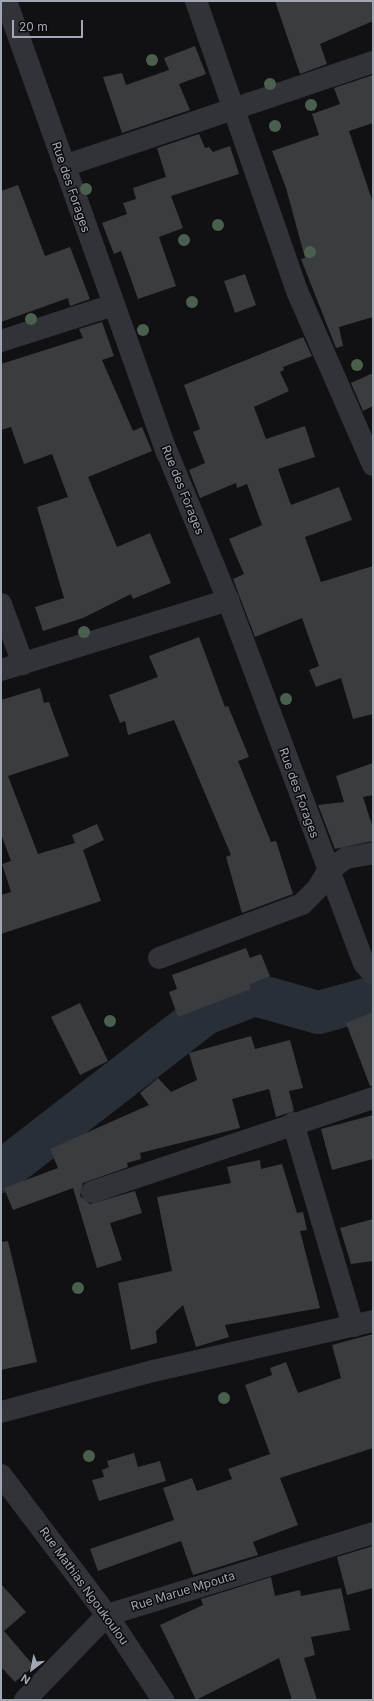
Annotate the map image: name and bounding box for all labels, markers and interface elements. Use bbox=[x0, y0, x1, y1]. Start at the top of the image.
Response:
scale bar bbox=[14, 12, 85, 38]
text: 20 m bbox=[19, 19, 48, 34]
street label: Rue des Forages bbox=[49, 140, 93, 234]
street label: Rue des Forages bbox=[159, 443, 207, 537]
street label: Rue des Forages bbox=[276, 746, 322, 840]
street label: Rue Mathias Ngoukoulou bbox=[37, 1524, 131, 1648]
street label: Rue Marue Mpouta bbox=[129, 1568, 237, 1614]
north arrow bbox=[12, 1649, 52, 1689]
text: N bbox=[18, 1671, 33, 1687]

